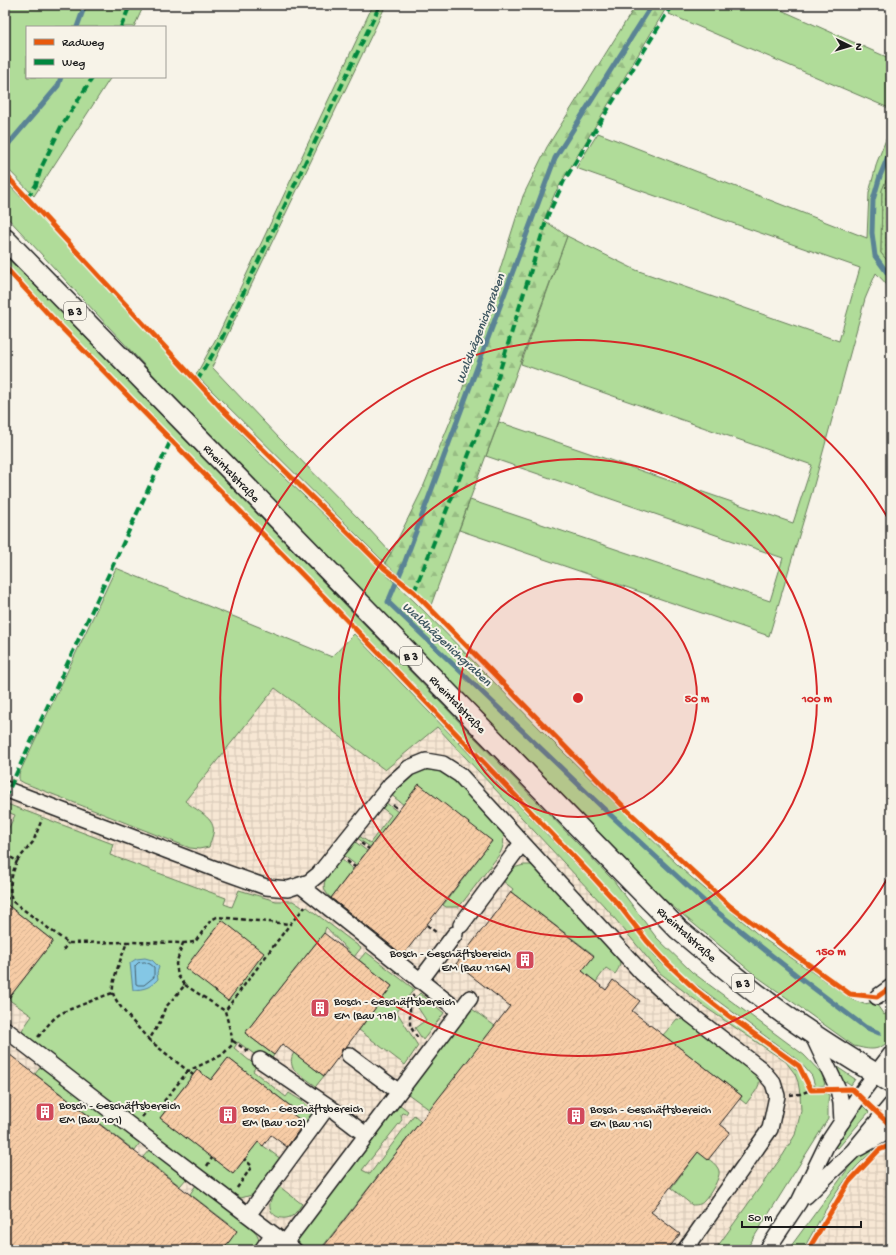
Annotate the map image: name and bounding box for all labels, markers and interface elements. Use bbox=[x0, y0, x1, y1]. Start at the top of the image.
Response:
legend bbox=[26, 26, 166, 78]
north arrow bbox=[830, 26, 870, 66]
text: Radweg bbox=[62, 37, 104, 51]
text: N bbox=[852, 43, 864, 51]
text: Weg bbox=[62, 57, 85, 71]
water label: Waldhägenichgraben bbox=[453, 271, 509, 386]
road number: B 3 bbox=[64, 302, 86, 320]
street label: Rheintalstraße bbox=[199, 442, 262, 507]
water label: Waldhägenichgraben bbox=[399, 600, 495, 691]
road number: B 3 bbox=[400, 647, 422, 665]
street label: Rheintalstraße bbox=[425, 673, 488, 738]
centre of rings bbox=[571, 691, 585, 705]
text: 50 m bbox=[685, 693, 710, 707]
text: 100 m bbox=[801, 693, 832, 707]
street label: Rheintalstraße bbox=[653, 905, 719, 966]
text: 150 m bbox=[815, 946, 846, 960]
place label: Bosch - Geschäftsbereich EM (Bau 116A) bbox=[389, 948, 512, 976]
building icon: Bosch - Geschäftsbereich EM (Bau 116A) bbox=[514, 949, 536, 971]
road number: B 3 bbox=[732, 974, 754, 992]
place label: Bosch - Geschäftsbereich EM (Bau 118) bbox=[333, 996, 456, 1024]
building icon: Bosch - Geschäftsbereich EM (Bau 118) bbox=[309, 997, 331, 1019]
place label: Bosch - Geschäftsbereich EM (Bau 101) bbox=[58, 1100, 181, 1128]
building icon: Bosch - Geschäftsbereich EM (Bau 101) bbox=[34, 1101, 56, 1123]
place label: Bosch - Geschäftsbereich EM (Bau 102) bbox=[241, 1103, 364, 1131]
building icon: Bosch - Geschäftsbereich EM (Bau 102) bbox=[217, 1104, 239, 1126]
place label: Bosch - Geschäftsbereich EM (Bau 116) bbox=[589, 1104, 712, 1132]
building icon: Bosch - Geschäftsbereich EM (Bau 116) bbox=[565, 1105, 587, 1127]
scale bar bbox=[742, 1203, 861, 1229]
text: 50 m bbox=[748, 1212, 773, 1226]

